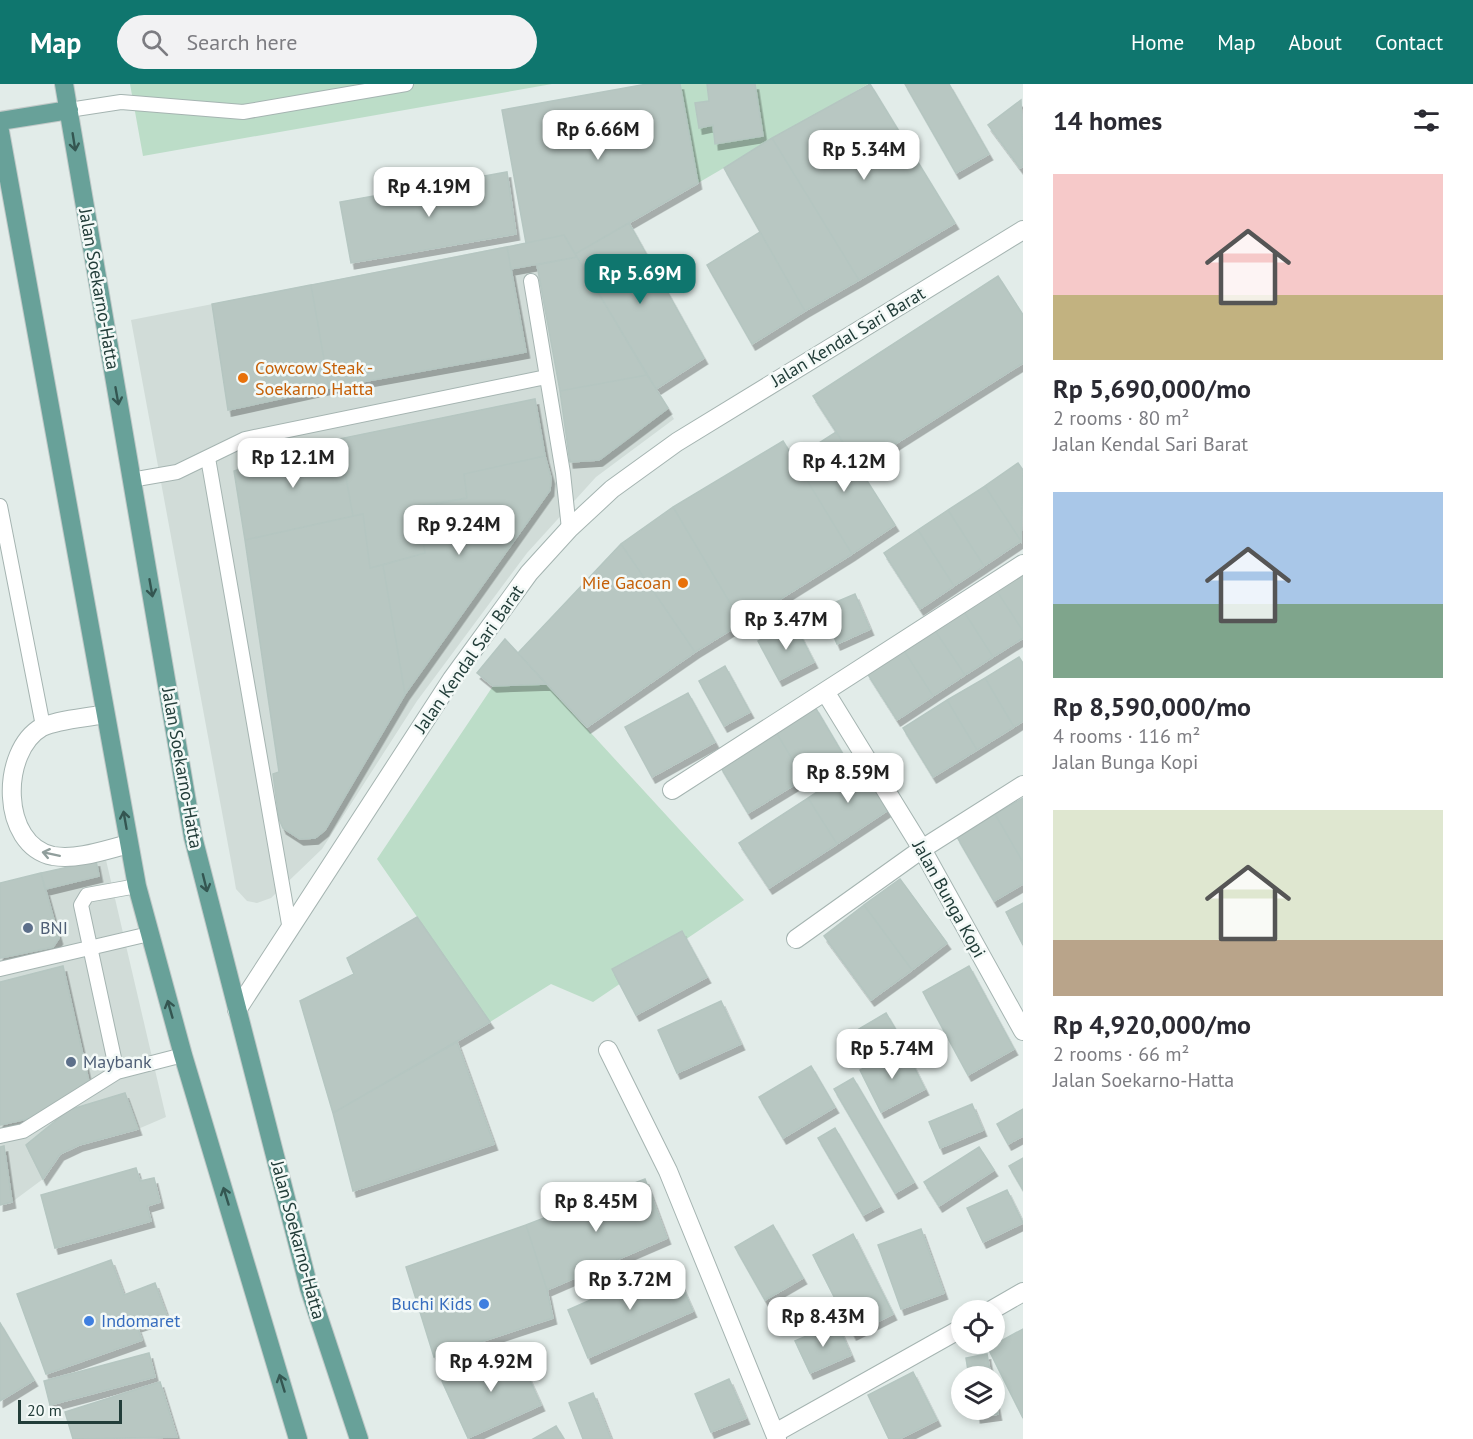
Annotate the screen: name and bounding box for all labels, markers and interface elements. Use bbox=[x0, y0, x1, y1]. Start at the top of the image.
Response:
search box bbox=[117, 15, 537, 69]
text: Map bbox=[30, 24, 81, 61]
icon: search bbox=[138, 26, 171, 59]
text: Search here bbox=[186, 28, 297, 56]
text: Home bbox=[1131, 29, 1184, 56]
text: Map bbox=[1217, 29, 1256, 56]
text: About bbox=[1289, 29, 1342, 56]
text: Contact bbox=[1375, 29, 1443, 56]
text: 14 homes bbox=[1053, 104, 1162, 137]
icon: filters bbox=[1410, 104, 1443, 137]
pin: Rp 6.66M bbox=[536, 110, 660, 161]
text: Rp 6.66M bbox=[557, 116, 639, 142]
pin: Rp 5.34M bbox=[802, 130, 926, 181]
one-way arrow bbox=[69, 131, 80, 151]
text: Rp 5.34M bbox=[823, 136, 905, 162]
pin: Rp 4.19M bbox=[367, 167, 491, 218]
text: Rp 4.19M bbox=[388, 173, 470, 199]
street label: Jalan Soekarno-Hatta bbox=[74, 206, 125, 371]
icon: home bbox=[1194, 213, 1302, 321]
pin: Rp 5.69M bbox=[578, 254, 702, 305]
text: Rp 5.69M bbox=[599, 260, 681, 286]
street label: Jalan Kendal Sari Barat bbox=[766, 281, 929, 392]
place label: Cowcow Steak - Soekarno Hatta bbox=[255, 356, 373, 400]
marker: Cowcow Steak - Soekarno Hatta bbox=[236, 371, 250, 385]
text: Rp 5,690,000/mo bbox=[1053, 372, 1251, 405]
one-way arrow bbox=[112, 386, 123, 405]
text: 2 rooms · 80 m² bbox=[1053, 405, 1189, 431]
text: Jalan Kendal Sari Barat bbox=[1053, 431, 1248, 457]
pin: Rp 12.1M bbox=[231, 438, 355, 489]
pin: Rp 4.12M bbox=[782, 442, 906, 493]
text: Rp 12.1M bbox=[252, 444, 334, 470]
text: Rp 4.12M bbox=[803, 448, 885, 474]
pin: Rp 9.24M bbox=[397, 505, 521, 556]
text: Rp 9.24M bbox=[418, 511, 500, 537]
icon: home bbox=[1194, 531, 1302, 639]
place label: Mie Gacoan bbox=[582, 571, 671, 594]
marker: Mie Gacoan bbox=[676, 576, 690, 590]
one-way arrow bbox=[146, 578, 157, 597]
street label: Jalan Kendal Sari Barat bbox=[408, 580, 528, 738]
pin: Rp 3.47M bbox=[724, 600, 848, 651]
text: Rp 3.47M bbox=[745, 606, 827, 632]
street label: Jalan Soekarno-Hatta bbox=[157, 685, 208, 850]
text: Rp 8,590,000/mo bbox=[1053, 690, 1251, 723]
text: 4 rooms · 116 m² bbox=[1053, 723, 1200, 749]
text: Jalan Bunga Kopi bbox=[1053, 749, 1198, 775]
pin: Rp 8.59M bbox=[786, 753, 910, 804]
text: Rp 8.59M bbox=[807, 759, 889, 785]
one-way arrow bbox=[119, 810, 130, 830]
street label: Jalan Bunga Kopi bbox=[907, 835, 991, 962]
one-way arrow bbox=[42, 848, 61, 860]
icon: home bbox=[1194, 849, 1302, 957]
one-way arrow bbox=[199, 873, 211, 892]
place label: BNI bbox=[40, 916, 68, 939]
marker: BNI bbox=[21, 921, 35, 935]
one-way arrow bbox=[164, 1000, 175, 1019]
text: Rp 4,920,000/mo bbox=[1053, 1008, 1251, 1041]
pin: Rp 5.74M bbox=[830, 1029, 954, 1080]
text: Rp 5.74M bbox=[851, 1035, 933, 1061]
text: 2 rooms · 66 m² bbox=[1053, 1041, 1189, 1067]
place label: Maybank bbox=[83, 1050, 152, 1073]
marker: Maybank bbox=[64, 1055, 78, 1069]
text: Jalan Soekarno-Hatta bbox=[1053, 1067, 1234, 1093]
street label: Jalan Soekarno-Hatta bbox=[266, 1157, 331, 1322]
pin: Rp 8.45M bbox=[534, 1182, 658, 1233]
one-way arrow bbox=[220, 1187, 231, 1206]
text: Rp 8.45M bbox=[555, 1188, 637, 1214]
pin: Rp 3.72M bbox=[568, 1260, 692, 1311]
text: Rp 3.72M bbox=[589, 1266, 671, 1292]
place label: Buchi Kids bbox=[391, 1292, 472, 1315]
marker: Buchi Kids bbox=[477, 1297, 491, 1311]
pin: Rp 8.43M bbox=[761, 1297, 885, 1348]
map controls bbox=[951, 1300, 1005, 1420]
button: locate bbox=[951, 1300, 1005, 1354]
text: Rp 8.43M bbox=[782, 1303, 864, 1329]
place label: Indomaret bbox=[101, 1309, 180, 1332]
marker: Indomaret bbox=[82, 1314, 96, 1328]
pin: Rp 4.92M bbox=[429, 1342, 553, 1393]
text: Rp 4.92M bbox=[450, 1348, 532, 1374]
button: layers bbox=[951, 1366, 1005, 1420]
one-way arrow bbox=[276, 1374, 287, 1393]
scale bar bbox=[18, 1397, 122, 1424]
text: 20 m bbox=[27, 1400, 62, 1420]

